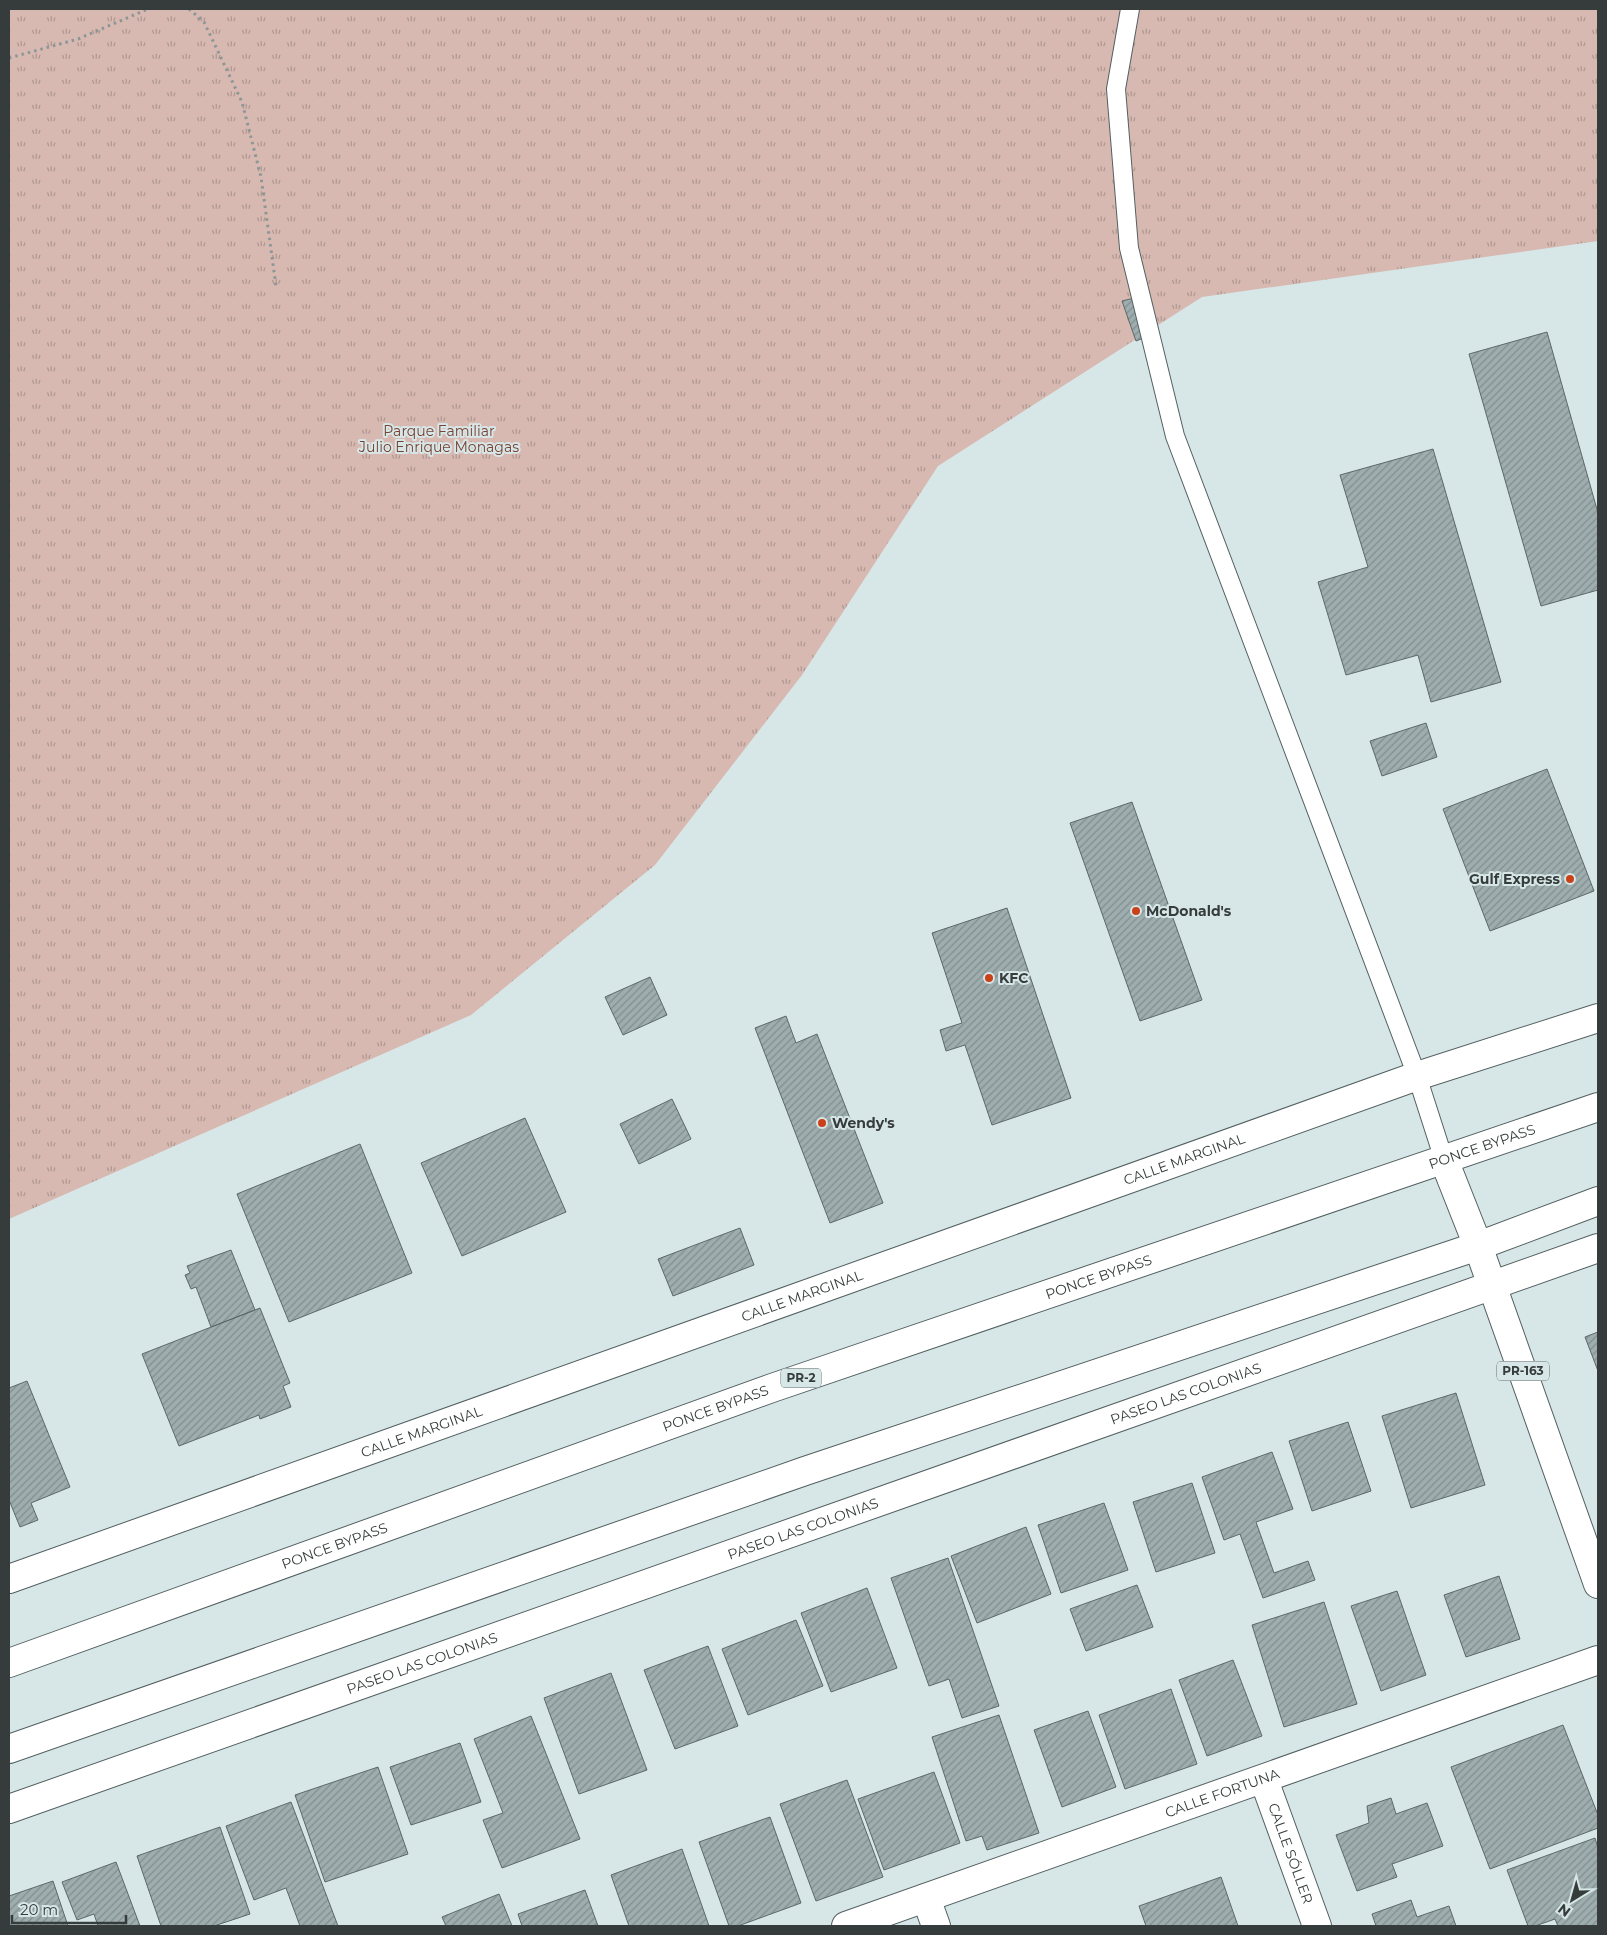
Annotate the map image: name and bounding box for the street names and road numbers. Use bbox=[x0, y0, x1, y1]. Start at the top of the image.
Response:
street label: PONCE BYPASS bbox=[1426, 1120, 1538, 1173]
street label: CALLE MARGINAL bbox=[1121, 1129, 1248, 1189]
street label: PONCE BYPASS bbox=[1043, 1250, 1154, 1303]
street label: CALLE MARGINAL bbox=[739, 1266, 866, 1326]
street label: PASEO LAS COLONIAS bbox=[1108, 1359, 1264, 1428]
road number: PR-163 bbox=[1497, 1362, 1549, 1380]
road number: PR-2 bbox=[781, 1369, 821, 1388]
street label: PONCE BYPASS bbox=[660, 1381, 771, 1436]
street label: CALLE MARGINAL bbox=[358, 1401, 485, 1462]
street label: PASEO LAS COLONIAS bbox=[725, 1494, 881, 1564]
street label: PONCE BYPASS bbox=[279, 1518, 390, 1573]
street label: PASEO LAS COLONIAS bbox=[344, 1628, 500, 1698]
street label: CALLE FORTUNA bbox=[1163, 1764, 1283, 1821]
street label: CALLE SÓLLER bbox=[1264, 1801, 1317, 1906]

